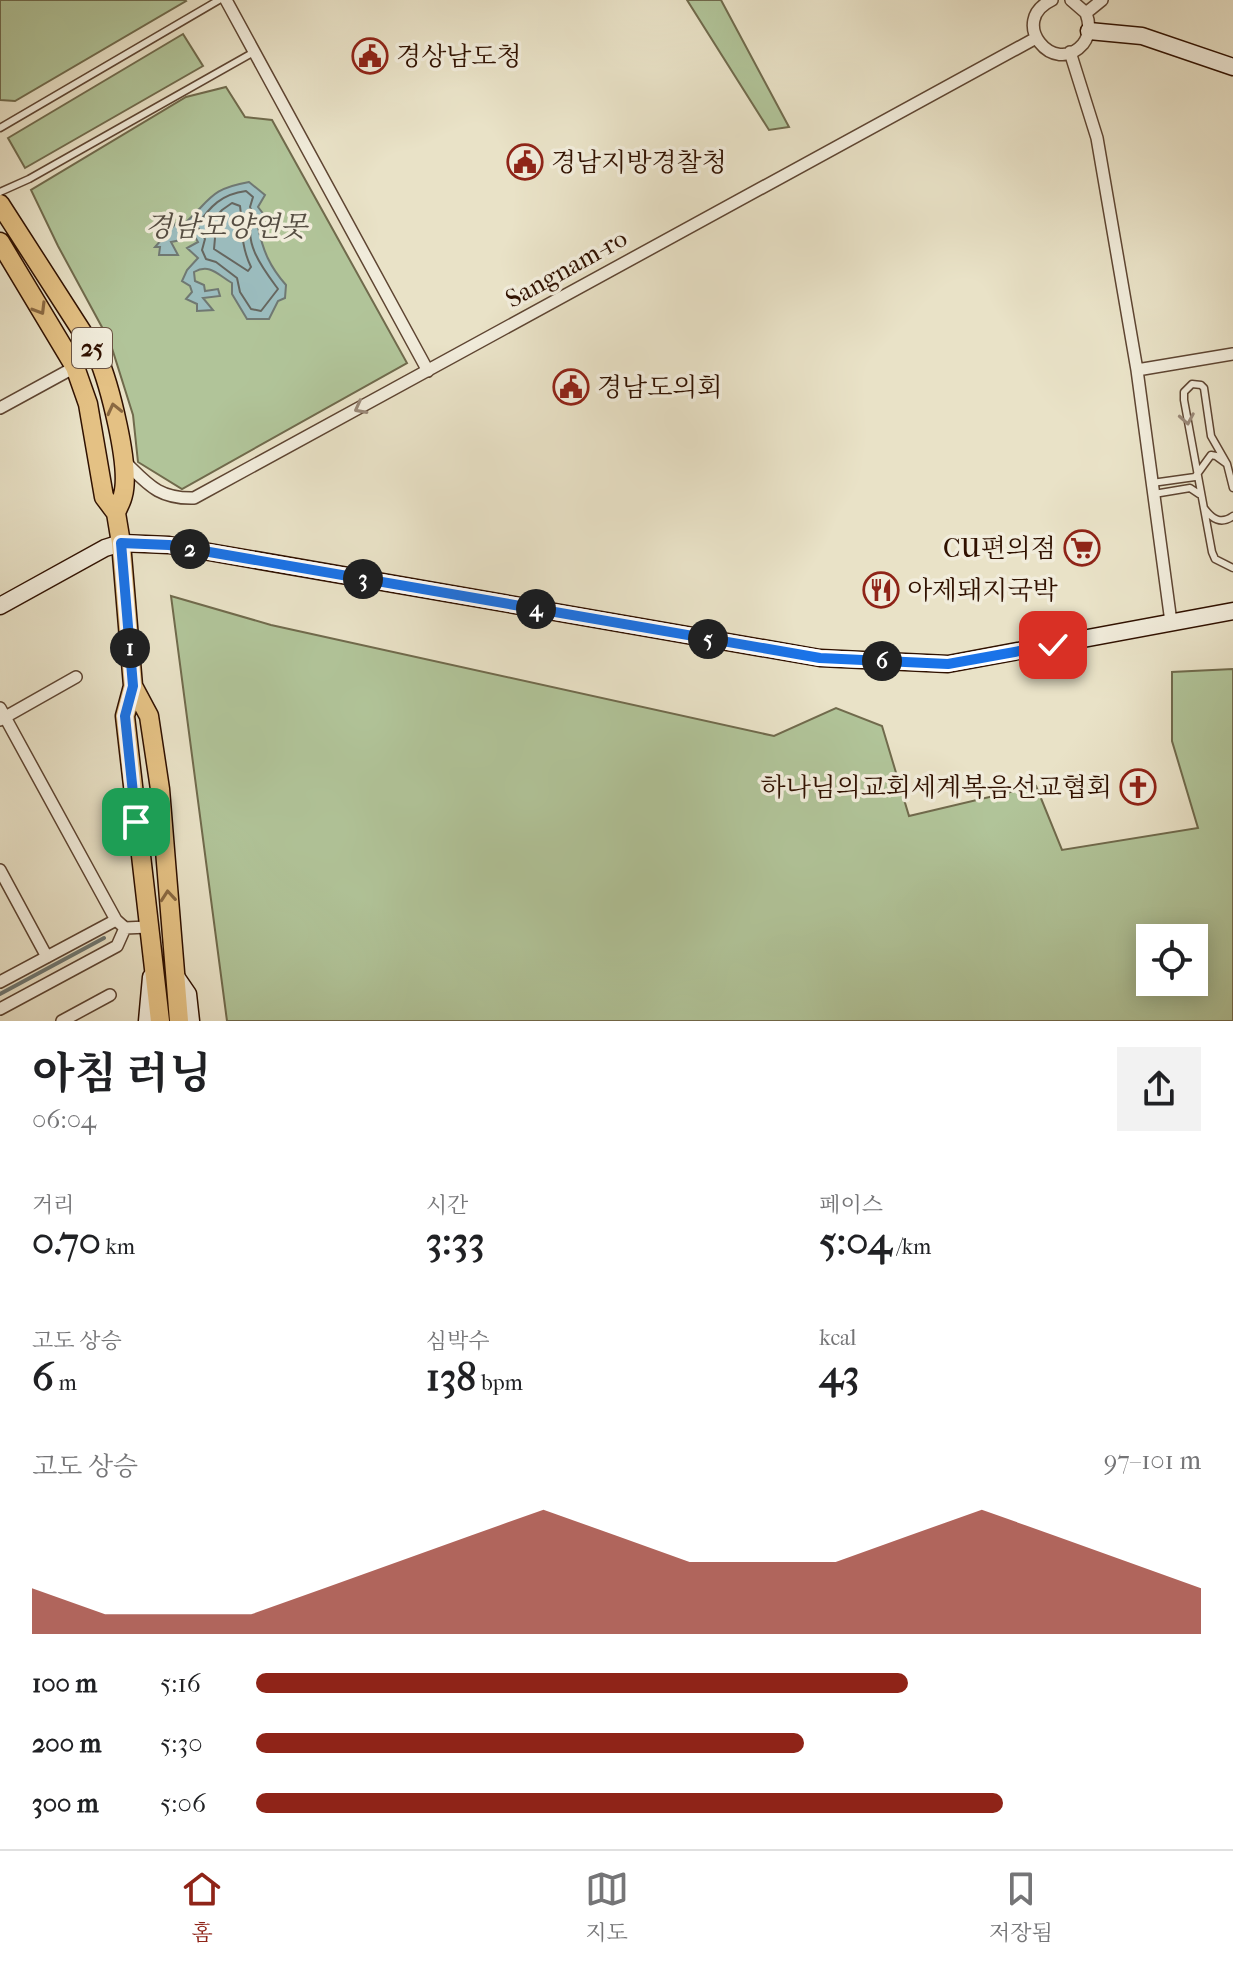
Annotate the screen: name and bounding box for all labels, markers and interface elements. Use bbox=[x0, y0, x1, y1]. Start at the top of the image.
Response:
public building icon: 경상남도청 bbox=[351, 37, 389, 75]
place label: 경상남도청 bbox=[396, 41, 522, 72]
public building icon: 경남지방경찰청 bbox=[506, 143, 544, 181]
place label: 경남지방경찰청 bbox=[551, 147, 727, 178]
water label: 경남모양연못 bbox=[145, 210, 309, 243]
street label: Sangnam-ro bbox=[500, 222, 632, 315]
one-way arrow bbox=[31, 300, 46, 315]
road number: 25 bbox=[72, 328, 112, 368]
public building icon: 경남도의회 bbox=[552, 368, 590, 406]
place label: 경남도의회 bbox=[597, 372, 723, 403]
one-way arrow bbox=[354, 398, 368, 414]
one-way arrow bbox=[106, 403, 123, 417]
one-way arrow bbox=[1178, 413, 1195, 426]
pin: 2 bbox=[170, 529, 210, 569]
supermarket icon: CU편의점 bbox=[1063, 529, 1101, 567]
place label: CU편의점 bbox=[943, 533, 1056, 564]
text: 2 bbox=[184, 536, 196, 562]
pin: 3 bbox=[343, 559, 383, 599]
text: 3 bbox=[358, 566, 368, 592]
restaurant icon: 아제돼지국박 bbox=[862, 571, 900, 609]
place label: 아제돼지국박 bbox=[907, 575, 1059, 606]
pin: 4 bbox=[516, 589, 556, 629]
text: 4 bbox=[530, 596, 543, 622]
pin bbox=[1019, 611, 1087, 679]
pin: 5 bbox=[688, 619, 728, 659]
icon: check bbox=[1031, 623, 1075, 667]
text: 5 bbox=[703, 626, 713, 652]
pin: 1 bbox=[110, 628, 150, 668]
text: 1 bbox=[126, 635, 134, 661]
pin: 6 bbox=[862, 641, 902, 681]
text: 6 bbox=[876, 648, 888, 674]
church icon: 하나님의교회세계복음선교협회 bbox=[1119, 768, 1157, 806]
place label: 하나님의교회세계복음선교협회 bbox=[760, 772, 1112, 803]
pin bbox=[102, 788, 170, 856]
icon: arrive bbox=[114, 800, 158, 844]
one-way arrow bbox=[160, 889, 177, 902]
map controls bbox=[1136, 924, 1208, 996]
button: locate bbox=[1136, 924, 1208, 996]
button: share bbox=[1117, 1047, 1201, 1131]
text: 아침 러닝 bbox=[32, 1048, 211, 1099]
text: 06:04 bbox=[32, 1104, 96, 1135]
text: 거리 bbox=[32, 1192, 75, 1218]
text: 시간 bbox=[426, 1192, 468, 1218]
text: 페이스 bbox=[819, 1192, 883, 1218]
text: 0.70 bbox=[32, 1218, 101, 1264]
text: 3:33 bbox=[426, 1218, 485, 1264]
text: 5:04 bbox=[819, 1218, 892, 1264]
text: km bbox=[101, 1234, 135, 1260]
text: /km bbox=[892, 1234, 931, 1260]
text: kcal bbox=[819, 1325, 856, 1351]
text: 고도 상승 bbox=[32, 1328, 122, 1354]
text: 심박수 bbox=[426, 1328, 489, 1354]
text: 43 bbox=[819, 1351, 859, 1397]
text: 6 bbox=[32, 1354, 54, 1400]
text: 138 bbox=[426, 1354, 476, 1400]
text: m bbox=[54, 1370, 77, 1396]
text: bpm bbox=[476, 1370, 523, 1396]
text: 97–101 m bbox=[1104, 1445, 1201, 1476]
text: 고도 상승 bbox=[32, 1451, 138, 1482]
text: 100 m bbox=[32, 1668, 97, 1699]
text: 5:16 bbox=[160, 1668, 201, 1699]
text: 200 m bbox=[32, 1728, 101, 1759]
text: 5:30 bbox=[160, 1728, 203, 1759]
text: 300 m bbox=[32, 1788, 99, 1819]
text: 5:06 bbox=[160, 1788, 206, 1819]
tab: 홈 bbox=[180, 1867, 224, 1946]
tab: 지도 bbox=[585, 1867, 629, 1946]
tab: 저장됨 bbox=[989, 1867, 1053, 1946]

